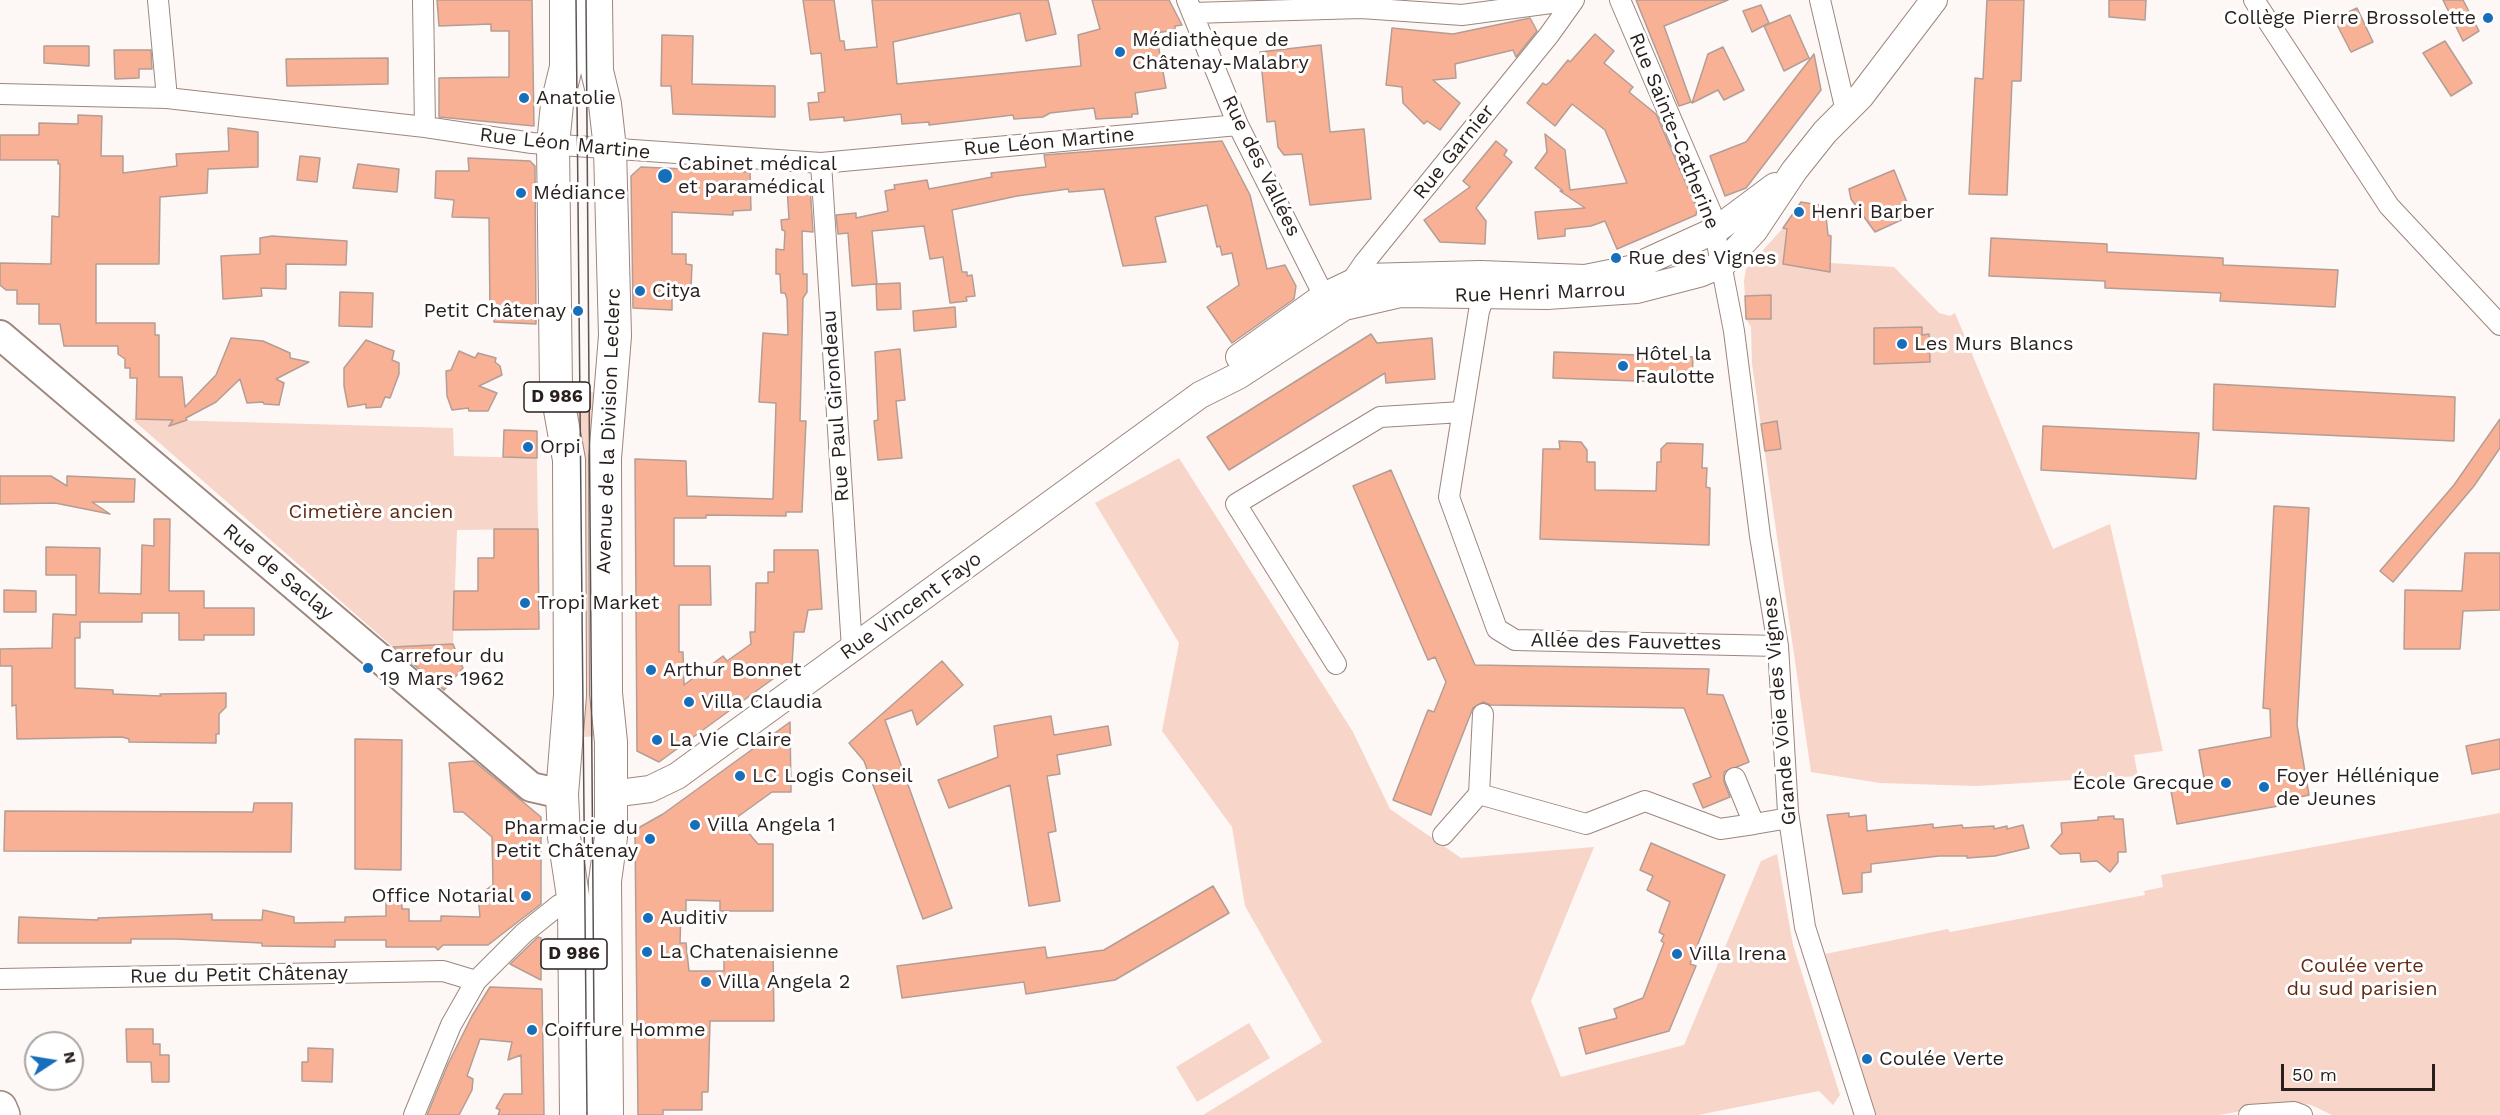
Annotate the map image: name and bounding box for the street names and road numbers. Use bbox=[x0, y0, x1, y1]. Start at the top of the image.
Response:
street label: Rue Sainte-Catherine bbox=[1624, 29, 1724, 233]
street label: Rue des Vallées bbox=[1216, 91, 1306, 241]
street label: Rue Garnier bbox=[1408, 100, 1500, 204]
street label: Rue Léon Martine bbox=[478, 123, 652, 165]
street label: Rue Léon Martine bbox=[962, 123, 1136, 161]
street label: Rue Henri Marrou bbox=[1454, 278, 1626, 308]
street label: Avenue de la Division Leclerc bbox=[592, 288, 626, 574]
street label: Rue Paul Girondeau bbox=[817, 309, 855, 503]
road number: D 986 bbox=[524, 382, 590, 412]
street label: Rue de Saclay bbox=[218, 519, 338, 625]
street label: Rue Vincent Fayo bbox=[836, 547, 986, 665]
street label: Grande Voie des Vignes bbox=[1758, 596, 1802, 826]
street label: Allée des Fauvettes bbox=[1530, 628, 1722, 656]
road number: D 986 bbox=[541, 939, 607, 969]
street label: Rue du Petit Châtenay bbox=[130, 961, 348, 989]

